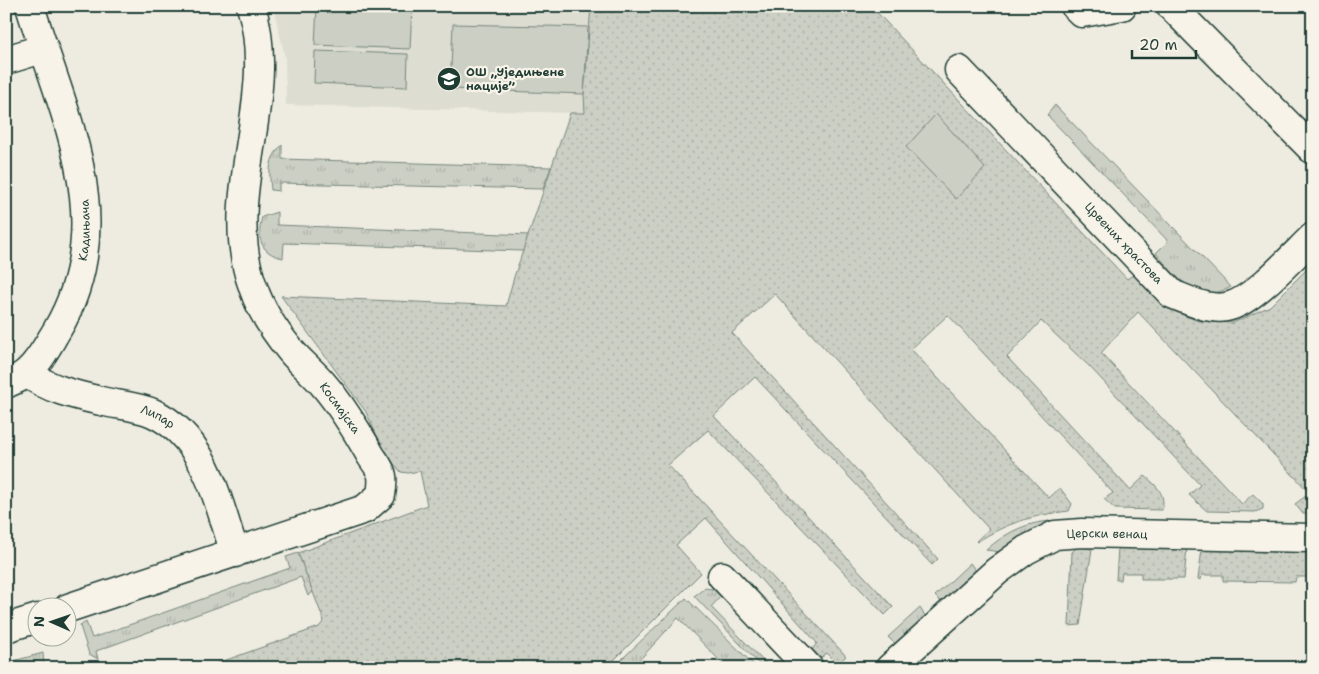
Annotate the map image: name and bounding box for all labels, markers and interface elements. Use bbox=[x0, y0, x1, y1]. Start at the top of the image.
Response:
scale bar bbox=[1132, 28, 1195, 60]
text: 20 m bbox=[1139, 35, 1178, 55]
place label: ОШ „Уједињене нације” bbox=[466, 64, 565, 94]
school or university icon: ОШ „Уједињене нације” bbox=[436, 66, 462, 92]
street label: Кадињача bbox=[75, 198, 94, 262]
street label: Црвених храстова bbox=[1081, 199, 1167, 288]
street label: Космајска bbox=[316, 379, 364, 437]
street label: Липар bbox=[139, 401, 179, 432]
street label: Церски венац bbox=[1066, 525, 1148, 542]
north arrow bbox=[28, 596, 78, 646]
text: N bbox=[30, 616, 48, 627]

